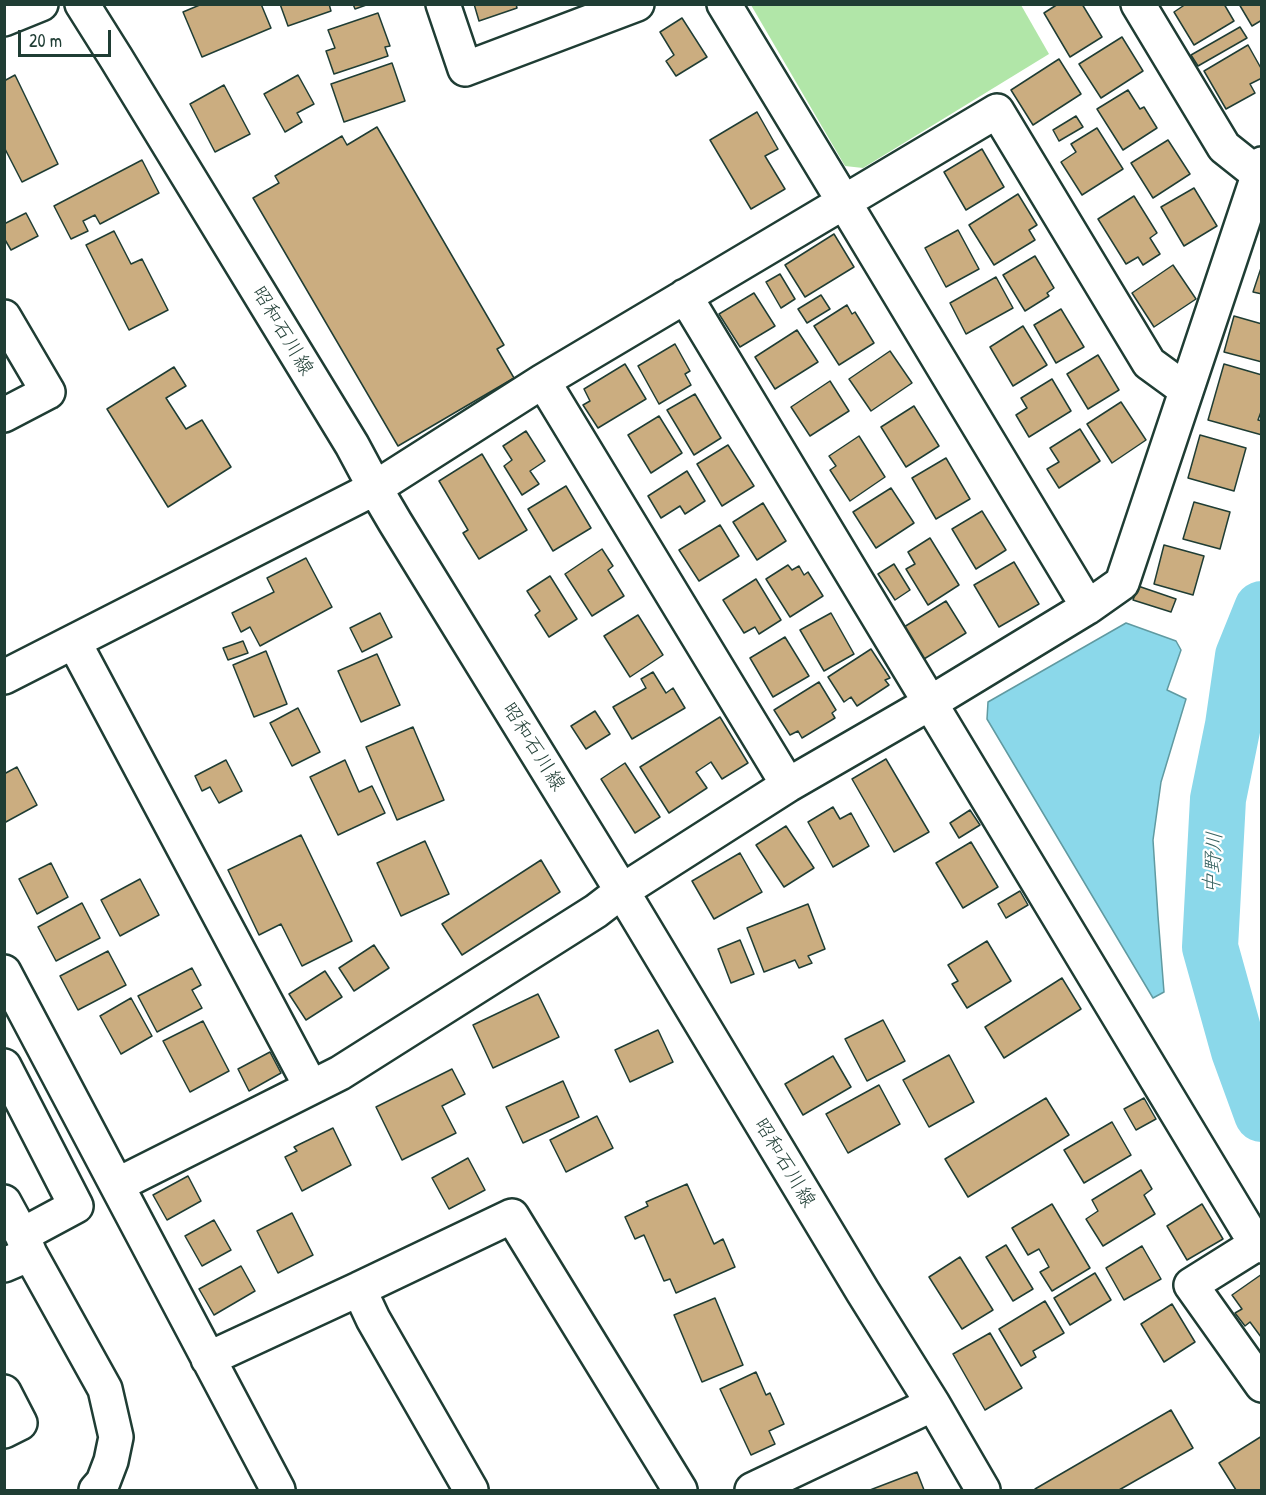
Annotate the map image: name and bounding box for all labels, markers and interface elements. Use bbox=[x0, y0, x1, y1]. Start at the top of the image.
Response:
scale bar bbox=[21, 18, 114, 56]
text: 20 m bbox=[29, 28, 62, 53]
street label: 昭和石川線 bbox=[246, 282, 318, 380]
street label: 昭和石川線 bbox=[496, 698, 570, 796]
water label: 中野川 bbox=[1200, 831, 1228, 895]
street label: 昭和石川線 bbox=[748, 1114, 820, 1212]

